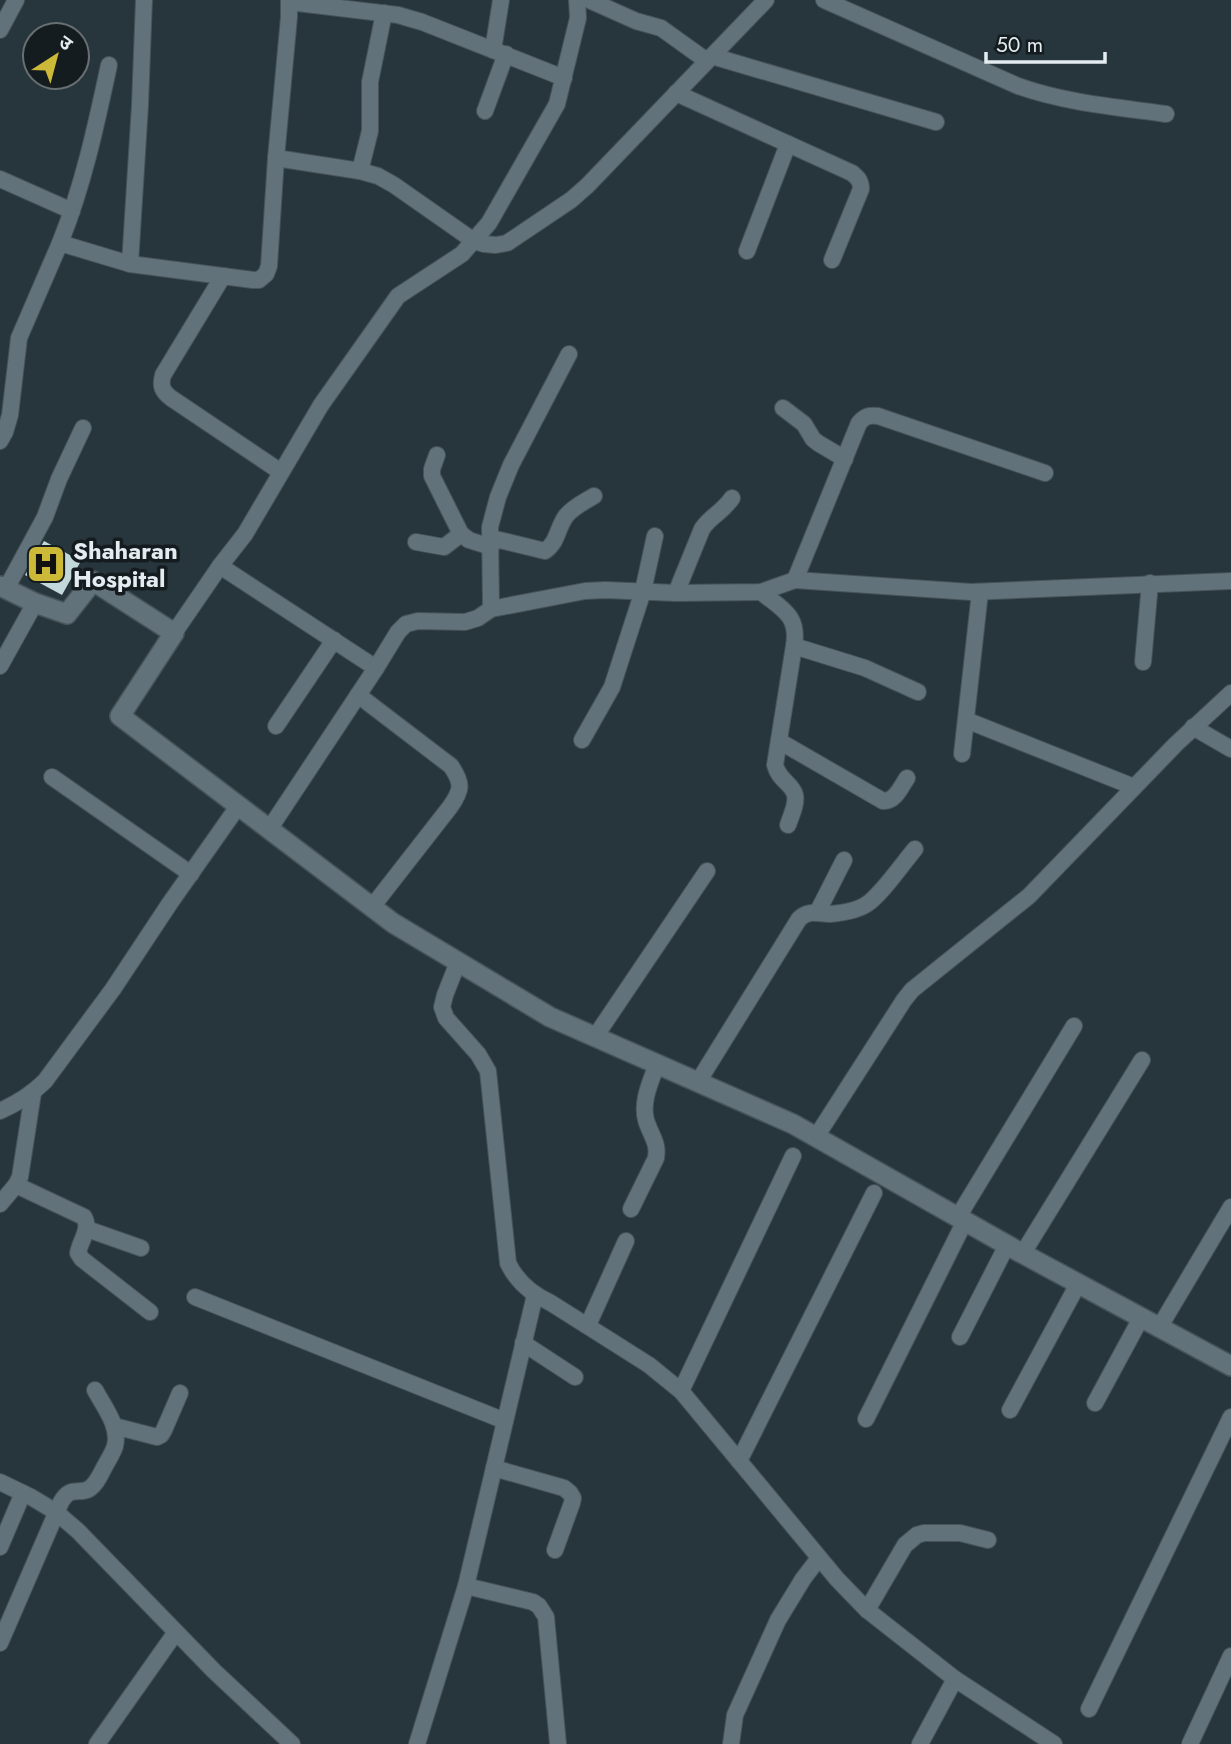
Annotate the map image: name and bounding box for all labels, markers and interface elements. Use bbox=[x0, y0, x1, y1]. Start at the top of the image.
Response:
north arrow bbox=[21, 21, 91, 91]
scale bar bbox=[986, 21, 1105, 65]
text: उ bbox=[53, 28, 79, 57]
text: 50 m bbox=[996, 30, 1043, 60]
place label: Shaharan Hospital bbox=[73, 533, 178, 596]
hospital icon: Shaharan Hospital bbox=[25, 543, 67, 585]

